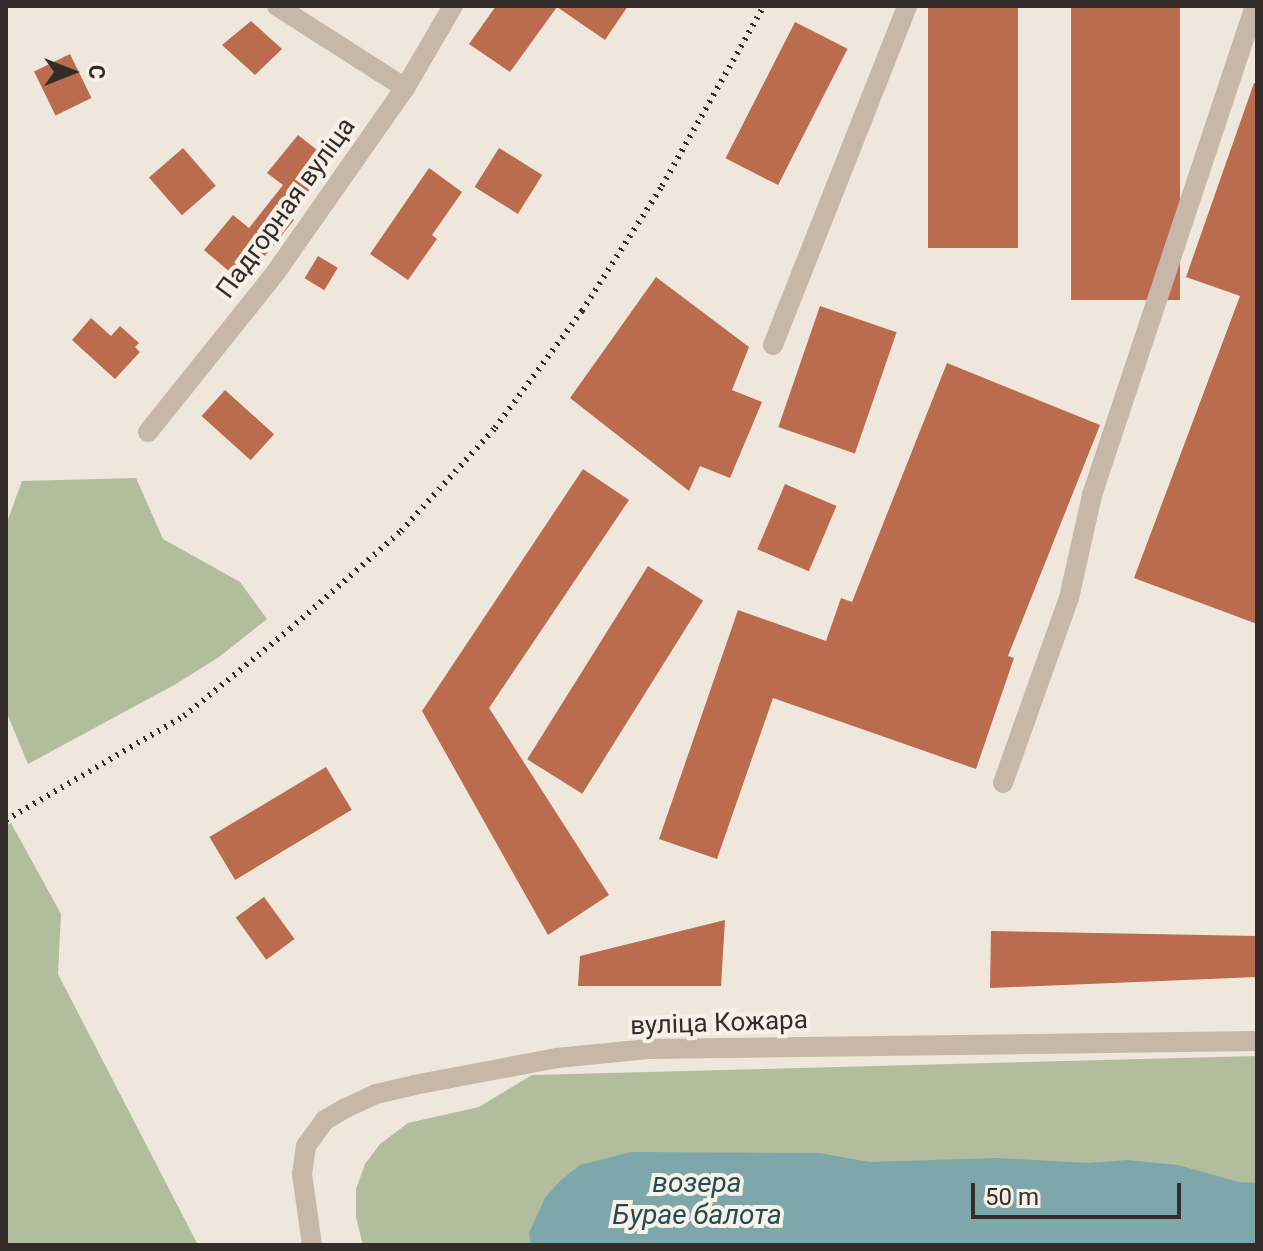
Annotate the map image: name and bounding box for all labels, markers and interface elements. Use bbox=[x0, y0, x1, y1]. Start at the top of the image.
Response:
north arrow bbox=[32, 32, 112, 112]
text: С bbox=[84, 65, 109, 79]
street label: Падгорная вуліца bbox=[210, 112, 362, 304]
street label: вуліца Кожара bbox=[630, 1004, 808, 1042]
water label: возера Бурае балота bbox=[612, 1166, 782, 1232]
scale bar bbox=[975, 1167, 1185, 1217]
text: 50 m bbox=[985, 1183, 1039, 1211]

